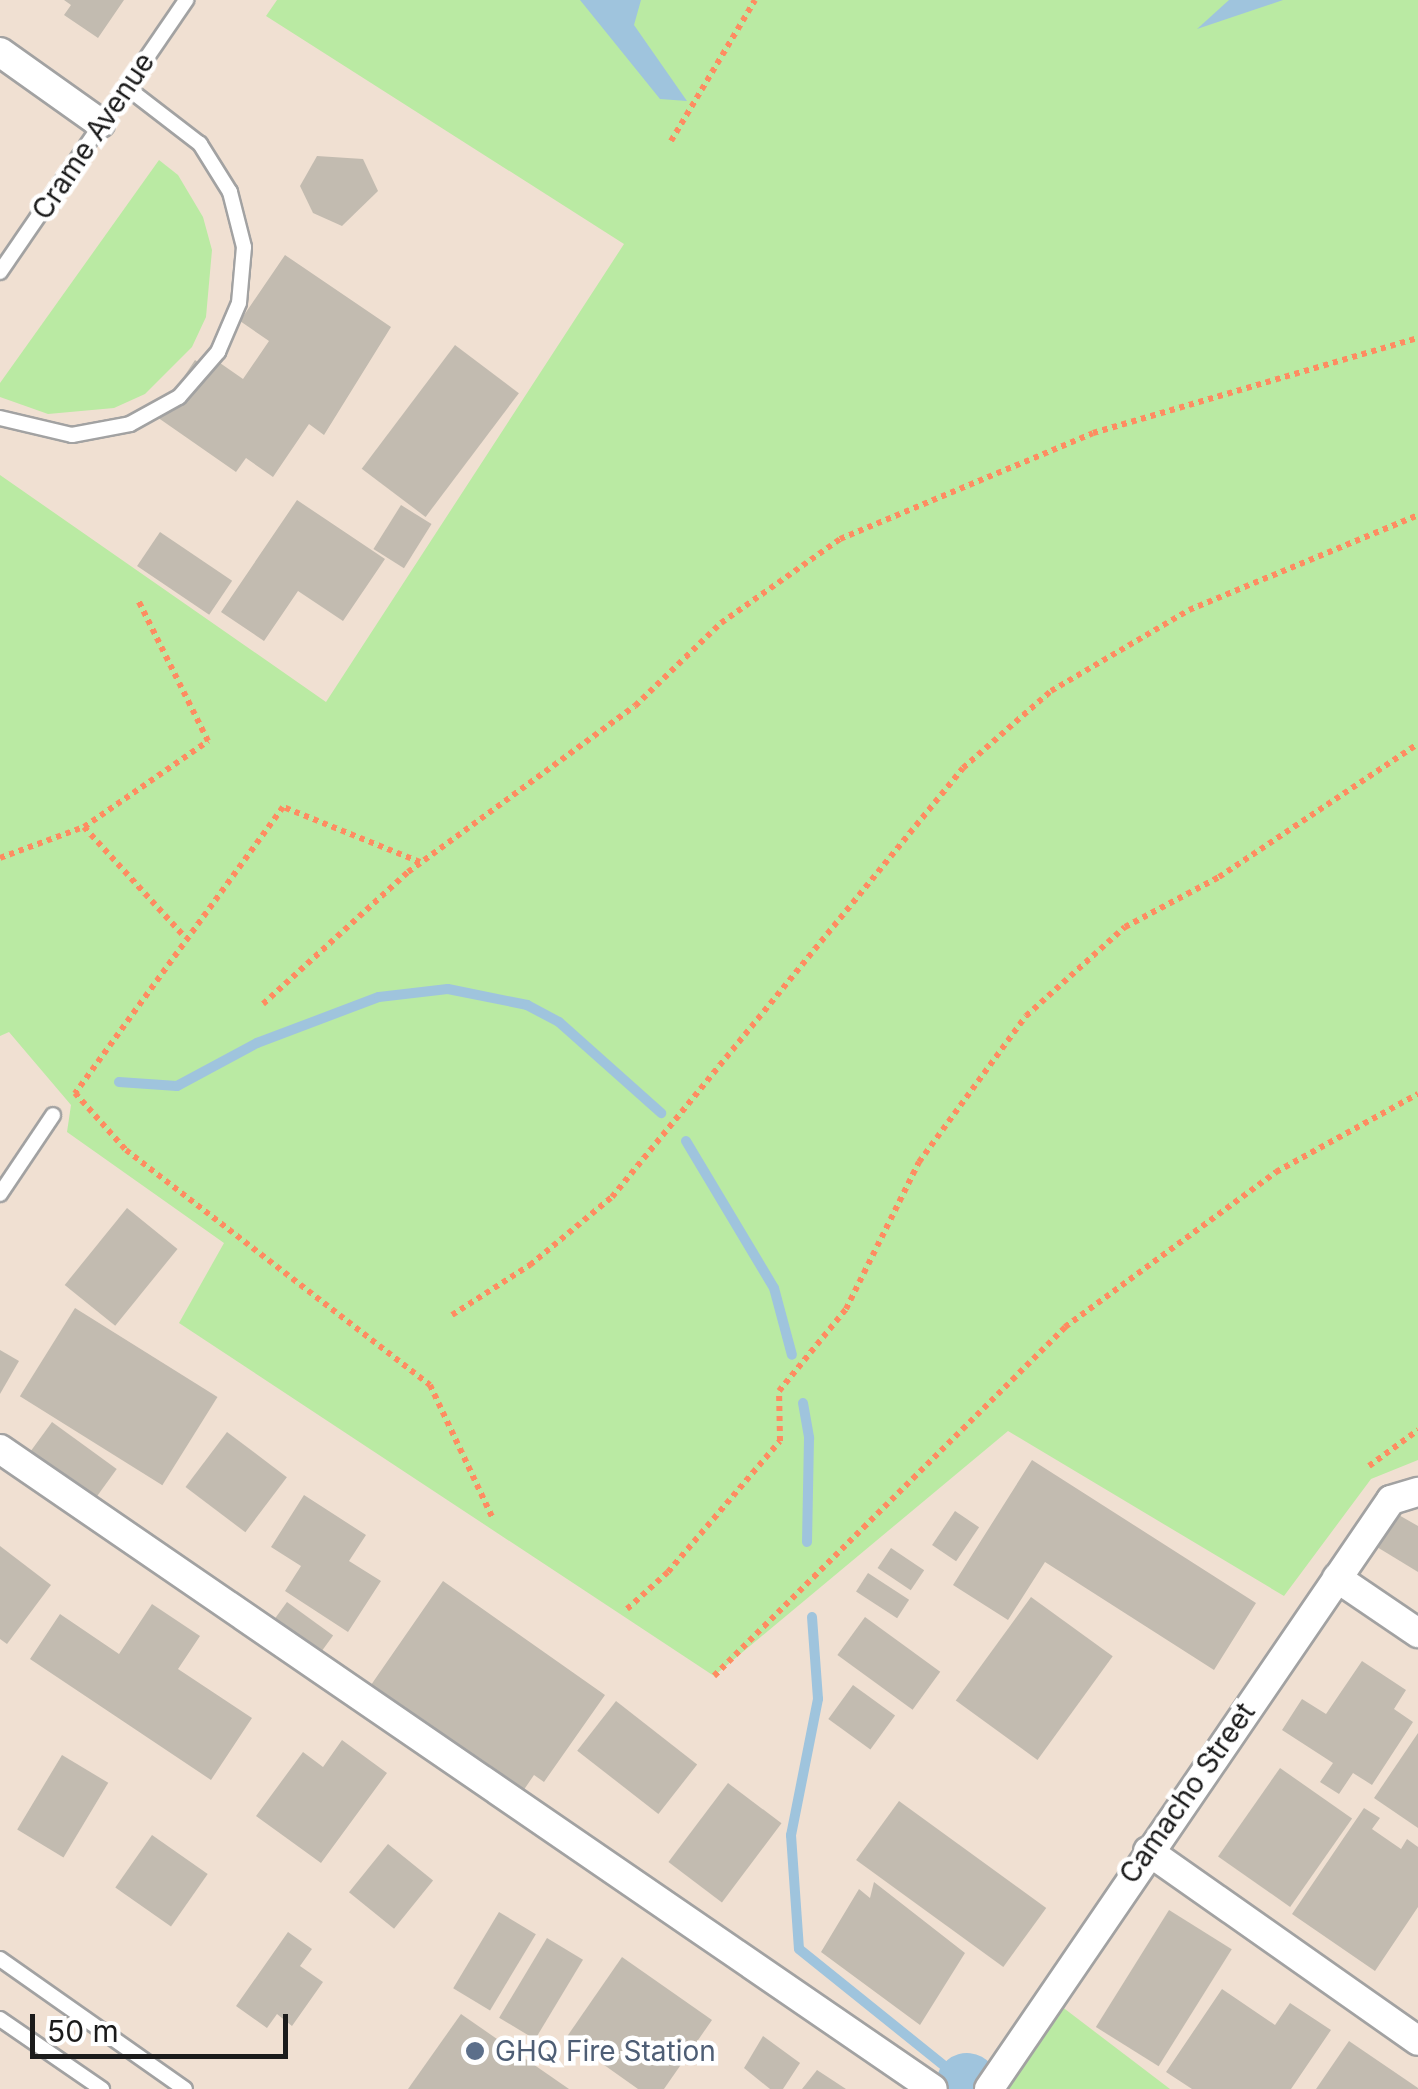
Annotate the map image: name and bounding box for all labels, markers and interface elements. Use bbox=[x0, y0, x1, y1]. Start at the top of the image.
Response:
street label: Crame Avenue bbox=[25, 46, 161, 226]
street label: Camacho Street bbox=[1112, 1696, 1262, 1890]
scale bar bbox=[35, 1994, 292, 2056]
text: 50 m bbox=[47, 2013, 119, 2049]
place label: GHQ Fire Station bbox=[495, 2034, 716, 2068]
marker: GHQ Fire Station bbox=[464, 2040, 486, 2062]

